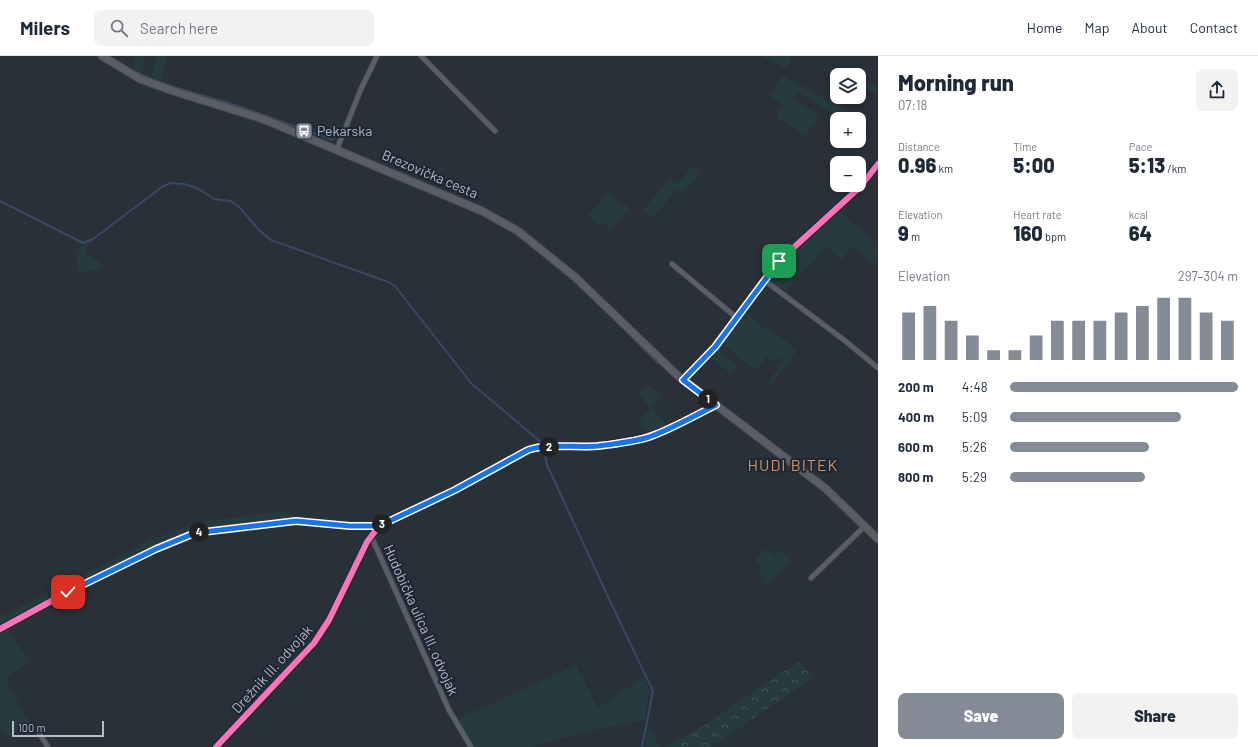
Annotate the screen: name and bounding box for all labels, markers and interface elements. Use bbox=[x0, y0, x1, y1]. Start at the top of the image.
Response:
search box bbox=[94, 10, 374, 46]
text: Milers bbox=[20, 16, 70, 39]
icon: search bbox=[108, 17, 130, 39]
text: Search here bbox=[140, 19, 218, 37]
text: Home bbox=[1027, 19, 1063, 36]
text: Map bbox=[1085, 19, 1109, 36]
text: About bbox=[1131, 19, 1168, 36]
text: Contact bbox=[1190, 19, 1238, 36]
map controls bbox=[830, 68, 866, 192]
button: layers bbox=[830, 68, 866, 104]
text: Morning run bbox=[898, 69, 1014, 95]
button: share bbox=[1196, 69, 1238, 111]
text: 07:18 bbox=[898, 97, 927, 113]
button: + bbox=[830, 112, 866, 148]
bus stop icon: Pekarska bbox=[294, 121, 314, 141]
place label: Pekarska bbox=[317, 122, 372, 139]
text: Distance bbox=[898, 140, 940, 153]
text: Time bbox=[1013, 140, 1037, 153]
text: Pace bbox=[1129, 140, 1152, 153]
street label: Brezovička cesta bbox=[380, 146, 481, 201]
text: 0.96 bbox=[898, 153, 936, 177]
text: 5:00 bbox=[1013, 153, 1055, 177]
text: 5:13 bbox=[1129, 153, 1165, 177]
button: − bbox=[830, 156, 866, 192]
text: km bbox=[936, 162, 953, 175]
text: /km bbox=[1165, 162, 1186, 175]
text: Elevation bbox=[898, 208, 942, 221]
text: Heart rate bbox=[1013, 208, 1062, 221]
text: kcal bbox=[1129, 208, 1148, 221]
text: 9 bbox=[898, 221, 909, 245]
text: 160 bbox=[1013, 221, 1043, 245]
text: 64 bbox=[1129, 221, 1152, 245]
text: m bbox=[909, 230, 920, 243]
text: bpm bbox=[1043, 230, 1066, 243]
pin bbox=[762, 244, 796, 278]
icon: arrive bbox=[768, 250, 790, 272]
text: Elevation bbox=[898, 268, 950, 284]
text: 297–304 m bbox=[1178, 268, 1238, 284]
text: 200 m bbox=[898, 379, 934, 395]
text: 4:48 bbox=[962, 379, 988, 395]
pin: 1 bbox=[698, 389, 718, 409]
text: 1 bbox=[706, 392, 710, 405]
text: 400 m bbox=[898, 409, 934, 425]
text: 5:09 bbox=[962, 409, 987, 425]
pin: 2 bbox=[539, 437, 559, 457]
text: 600 m bbox=[898, 439, 933, 455]
text: 5:26 bbox=[962, 439, 987, 455]
text: 2 bbox=[546, 440, 552, 453]
district label: HUDI BITEK bbox=[748, 455, 838, 474]
text: 800 m bbox=[898, 469, 933, 485]
text: 5:29 bbox=[962, 469, 987, 485]
pin: 3 bbox=[372, 514, 392, 534]
text: 3 bbox=[379, 517, 385, 530]
pin: 4 bbox=[189, 522, 209, 542]
text: 4 bbox=[196, 525, 202, 538]
street label: Hudobička ulica III. odvojak bbox=[380, 542, 462, 698]
pin bbox=[51, 575, 85, 609]
icon: check bbox=[57, 581, 79, 603]
street label: Drežnik III. odvojak bbox=[228, 621, 316, 716]
button: Save bbox=[898, 693, 1064, 739]
button: Share bbox=[1072, 693, 1238, 739]
scale bar bbox=[12, 719, 104, 738]
text: 100 m bbox=[18, 721, 46, 734]

